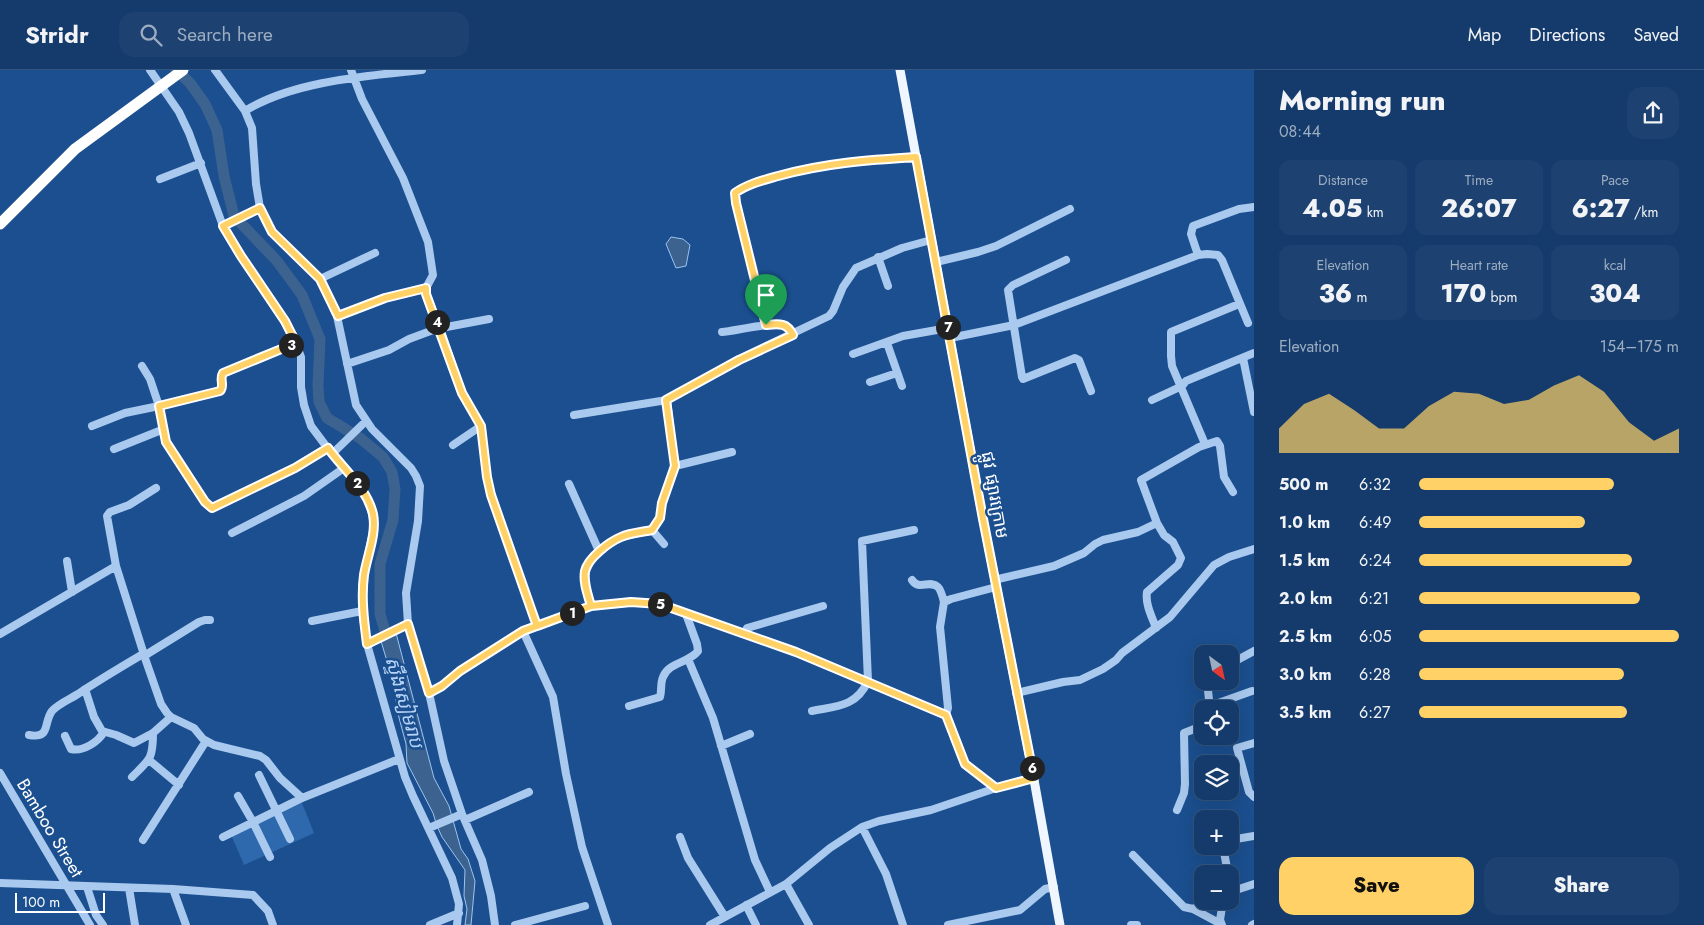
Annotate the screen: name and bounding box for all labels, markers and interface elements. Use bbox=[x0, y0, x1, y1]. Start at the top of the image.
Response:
search box bbox=[119, 12, 469, 57]
text: Stridr bbox=[25, 17, 89, 52]
icon: search bbox=[137, 21, 165, 49]
text: Search here bbox=[177, 21, 273, 48]
text: Map bbox=[1468, 22, 1501, 48]
text: Directions bbox=[1529, 22, 1605, 48]
text: Saved bbox=[1633, 22, 1679, 48]
text: Morning run bbox=[1279, 80, 1445, 121]
button: share bbox=[1627, 87, 1679, 139]
text: 08:44 bbox=[1279, 120, 1321, 143]
text: Distance bbox=[1318, 170, 1368, 190]
text: Time bbox=[1465, 170, 1493, 190]
text: Pace bbox=[1601, 170, 1629, 190]
text: 4.05 bbox=[1302, 190, 1363, 226]
text: 26:07 bbox=[1441, 190, 1517, 226]
text: 6:27 bbox=[1572, 190, 1630, 226]
text: km bbox=[1363, 202, 1384, 222]
text: /km bbox=[1630, 202, 1658, 222]
text: Elevation bbox=[1317, 255, 1369, 275]
text: Heart rate bbox=[1450, 255, 1508, 275]
text: kcal bbox=[1604, 255, 1626, 275]
pin bbox=[745, 274, 787, 325]
text: 36 bbox=[1319, 275, 1352, 311]
text: 170 bbox=[1441, 275, 1486, 311]
text: 304 bbox=[1589, 275, 1641, 311]
icon: arrive bbox=[752, 281, 780, 309]
text: m bbox=[1352, 287, 1367, 307]
text: bpm bbox=[1486, 287, 1517, 307]
pin: 4 bbox=[424, 310, 450, 334]
text: 4 bbox=[433, 312, 442, 332]
pin: 7 bbox=[936, 314, 960, 340]
text: 7 bbox=[944, 317, 953, 337]
pin: 3 bbox=[278, 332, 304, 358]
text: 3 bbox=[287, 335, 296, 355]
text: Elevation bbox=[1279, 335, 1339, 358]
text: 154–175 m bbox=[1600, 335, 1679, 358]
street label: ផ្លូវ ផ្សារក្រោម bbox=[971, 449, 1015, 541]
pin: 2 bbox=[344, 470, 370, 496]
text: 2 bbox=[353, 473, 362, 493]
text: 500 m bbox=[1279, 473, 1328, 496]
text: 6:32 bbox=[1359, 473, 1391, 496]
text: 1.0 km bbox=[1279, 511, 1330, 534]
text: 6:49 bbox=[1359, 511, 1392, 534]
text: 1.5 km bbox=[1279, 549, 1330, 572]
text: 6:24 bbox=[1359, 549, 1391, 572]
text: 2.0 km bbox=[1279, 587, 1332, 610]
text: 6:21 bbox=[1359, 587, 1389, 610]
pin: 5 bbox=[648, 592, 672, 616]
text: 5 bbox=[656, 594, 665, 614]
pin: 1 bbox=[560, 600, 584, 626]
text: 1 bbox=[569, 603, 576, 623]
text: 2.5 km bbox=[1279, 625, 1332, 648]
text: 6:05 bbox=[1359, 625, 1392, 648]
north arrow bbox=[1194, 645, 1239, 690]
map controls bbox=[1194, 645, 1239, 910]
water label: ស្ទឹងសៀមរាប bbox=[379, 653, 431, 753]
text: 3.0 km bbox=[1279, 663, 1332, 686]
text: 6:28 bbox=[1359, 663, 1391, 686]
button: locate bbox=[1194, 700, 1239, 745]
text: 3.5 km bbox=[1279, 701, 1331, 724]
text: 6:27 bbox=[1359, 701, 1391, 724]
button: layers bbox=[1194, 755, 1239, 800]
pin: 6 bbox=[1020, 756, 1044, 780]
text: 6 bbox=[1028, 758, 1037, 778]
street label: Bamboo Street bbox=[10, 774, 90, 883]
button: + bbox=[1194, 810, 1239, 855]
button: Save bbox=[1279, 857, 1474, 915]
button: Share bbox=[1484, 857, 1679, 915]
button: − bbox=[1194, 865, 1239, 910]
scale bar bbox=[15, 890, 105, 913]
text: 100 m bbox=[22, 892, 60, 912]

